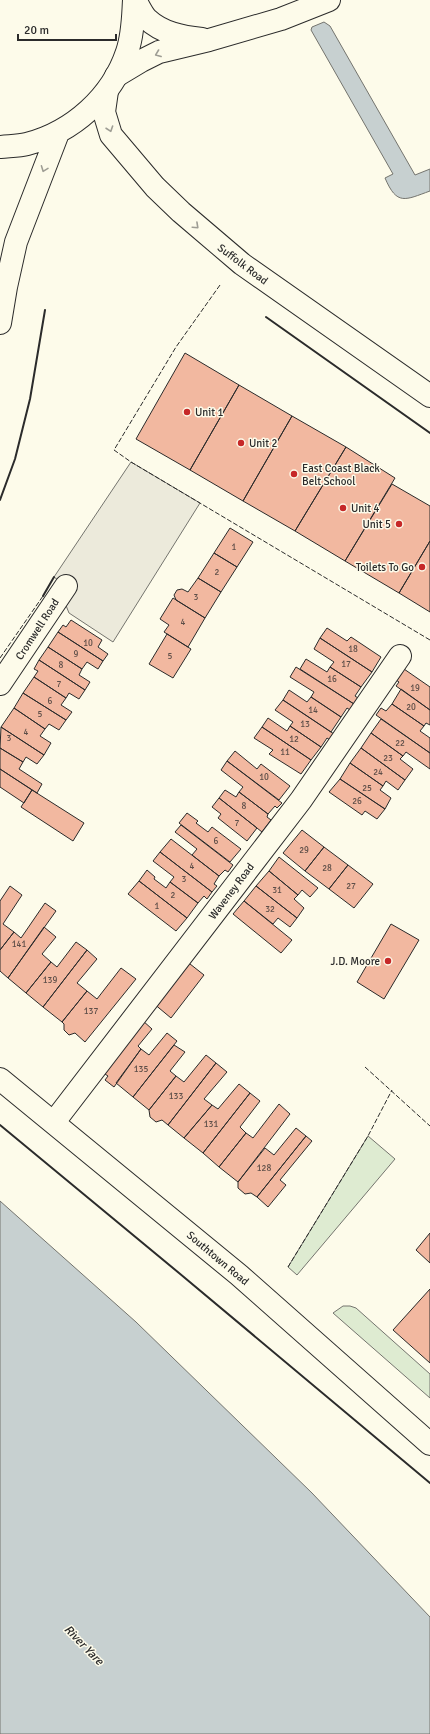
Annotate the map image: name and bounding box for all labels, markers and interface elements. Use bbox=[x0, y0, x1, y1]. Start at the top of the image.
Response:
scale bar bbox=[18, 16, 116, 42]
text: 20 m bbox=[24, 23, 49, 38]
one-way arrow bbox=[154, 49, 161, 57]
one-way arrow bbox=[105, 126, 114, 133]
one-way arrow bbox=[41, 165, 49, 173]
one-way arrow bbox=[191, 221, 199, 228]
street label: Suffolk Road bbox=[215, 241, 271, 288]
place label: Unit 1 bbox=[195, 406, 224, 419]
marker: Unit 1 bbox=[182, 407, 192, 417]
place label: Unit 2 bbox=[249, 437, 278, 450]
marker: Unit 2 bbox=[236, 438, 246, 448]
place label: East Coast Black Belt School bbox=[302, 462, 380, 488]
marker: East Coast Black Belt School bbox=[289, 469, 299, 479]
place label: Unit 4 bbox=[351, 502, 380, 515]
marker: Unit 4 bbox=[338, 503, 348, 513]
place label: Unit 5 bbox=[363, 518, 391, 531]
marker: Unit 5 bbox=[394, 519, 404, 529]
house number: 1 bbox=[232, 542, 237, 553]
place label: Toilets To Go bbox=[356, 561, 414, 574]
marker: Toilets To Go bbox=[417, 562, 427, 572]
house number: 2 bbox=[215, 567, 220, 578]
house number: 3 bbox=[194, 592, 199, 603]
street label: Cromwell Road bbox=[13, 596, 62, 662]
house number: 4 bbox=[181, 617, 186, 628]
house number: 10 bbox=[83, 638, 93, 649]
house number: 18 bbox=[348, 644, 358, 655]
house number: 9 bbox=[74, 649, 79, 660]
house number: 5 bbox=[168, 651, 173, 662]
house number: 17 bbox=[341, 659, 351, 670]
house number: 8 bbox=[59, 660, 64, 671]
house number: 16 bbox=[327, 674, 337, 685]
house number: 7 bbox=[57, 679, 62, 690]
house number: 19 bbox=[410, 683, 420, 694]
house number: 6 bbox=[48, 696, 53, 707]
house number: 20 bbox=[406, 702, 416, 713]
house number: 14 bbox=[308, 705, 318, 716]
house number: 5 bbox=[38, 709, 43, 720]
house number: 13 bbox=[300, 719, 310, 730]
house number: 4 bbox=[24, 727, 29, 738]
house number: 3 bbox=[7, 733, 12, 744]
house number: 12 bbox=[289, 734, 299, 745]
house number: 22 bbox=[395, 738, 405, 749]
house number: 11 bbox=[280, 747, 290, 758]
house number: 23 bbox=[383, 753, 393, 764]
house number: 24 bbox=[373, 767, 383, 778]
house number: 10 bbox=[259, 772, 269, 783]
house number: 25 bbox=[362, 783, 372, 794]
house number: 26 bbox=[352, 796, 362, 807]
house number: 8 bbox=[242, 801, 247, 812]
house number: 7 bbox=[235, 818, 240, 829]
house number: 6 bbox=[214, 836, 219, 847]
house number: 29 bbox=[299, 845, 309, 856]
street label: Waveney Road bbox=[206, 860, 257, 922]
house number: 4 bbox=[190, 861, 195, 872]
house number: 28 bbox=[322, 863, 332, 874]
house number: 3 bbox=[182, 874, 187, 885]
house number: 27 bbox=[346, 881, 356, 892]
house number: 31 bbox=[272, 885, 282, 896]
house number: 2 bbox=[171, 890, 176, 901]
house number: 1 bbox=[155, 901, 160, 912]
house number: 32 bbox=[265, 904, 275, 915]
house number: 141 bbox=[12, 939, 26, 950]
place label: J.D. Moore bbox=[331, 955, 380, 968]
marker: J.D. Moore bbox=[383, 956, 393, 966]
house number: 139 bbox=[43, 975, 57, 986]
house number: 137 bbox=[84, 1006, 98, 1017]
house number: 135 bbox=[134, 1064, 148, 1075]
house number: 133 bbox=[169, 1091, 183, 1102]
house number: 131 bbox=[204, 1119, 218, 1130]
house number: 128 bbox=[257, 1163, 271, 1174]
street label: Southtown Road bbox=[184, 1229, 251, 1288]
water label: River Yare bbox=[61, 1622, 107, 1669]

